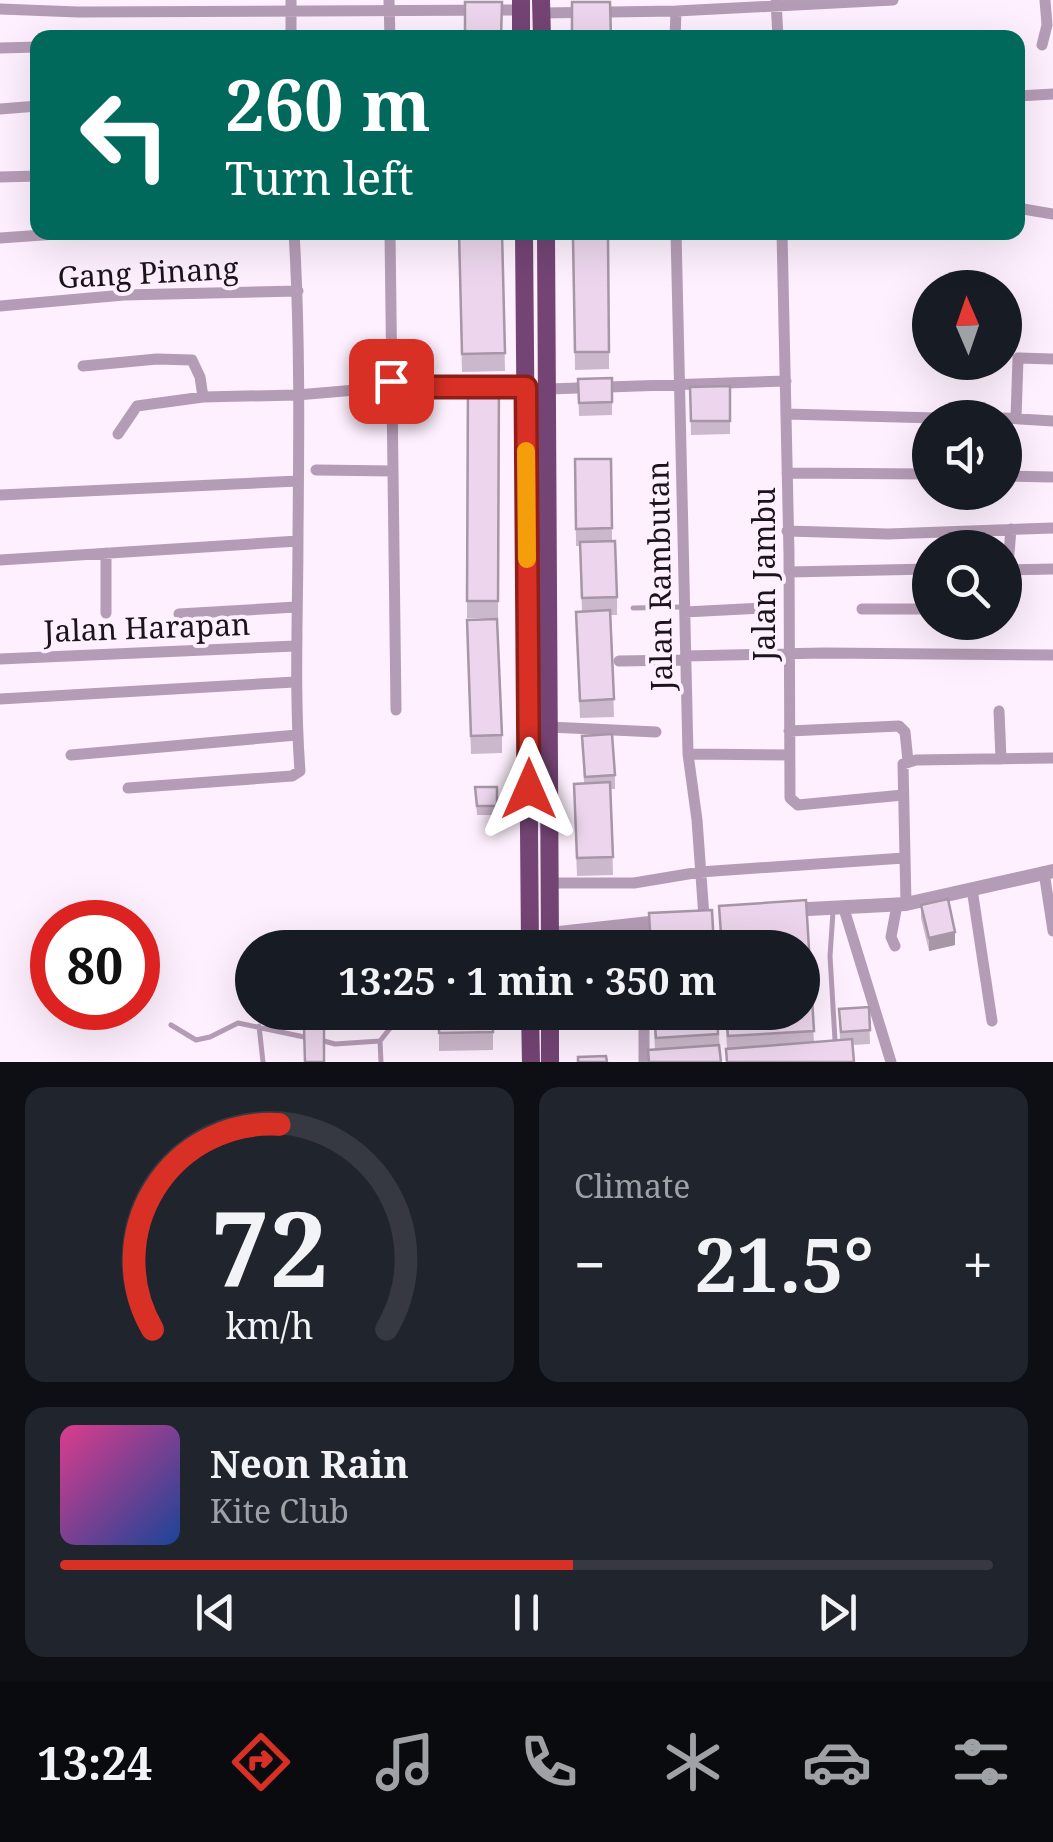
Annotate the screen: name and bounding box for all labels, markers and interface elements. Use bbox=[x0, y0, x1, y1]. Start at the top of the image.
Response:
text: 260 m bbox=[225, 56, 431, 152]
icon: left bbox=[60, 70, 190, 200]
text: Turn left bbox=[225, 147, 414, 208]
street label: Gang Pinang bbox=[57, 247, 239, 297]
north arrow bbox=[912, 270, 1022, 380]
map controls bbox=[912, 270, 1022, 640]
pin bbox=[349, 339, 434, 424]
icon: arrive bbox=[364, 354, 419, 409]
button: sound bbox=[912, 400, 1022, 510]
street label: Jalan Rambutan bbox=[636, 461, 682, 692]
street label: Jalan Jambu bbox=[743, 487, 784, 662]
button: search bbox=[912, 530, 1022, 640]
street label: Jalan Harapan bbox=[42, 603, 251, 651]
position arrow bbox=[477, 737, 581, 841]
speed limit sign: 80 bbox=[30, 900, 160, 1030]
text: 13:25 · 1 min · 350 m bbox=[338, 954, 717, 1006]
text: Climate bbox=[574, 1164, 690, 1207]
text: 72 bbox=[211, 1176, 328, 1317]
text: 21.5° bbox=[694, 1212, 874, 1314]
text: − bbox=[574, 1226, 606, 1301]
text: + bbox=[962, 1226, 993, 1301]
text: km/h bbox=[226, 1301, 313, 1349]
text: Neon Rain bbox=[210, 1437, 409, 1489]
text: Kite Club bbox=[210, 1489, 349, 1532]
icon: previous bbox=[188, 1585, 243, 1640]
icon: pause bbox=[499, 1585, 554, 1640]
icon: next bbox=[810, 1585, 865, 1640]
icon: directions bbox=[226, 1727, 296, 1797]
icon: music bbox=[370, 1727, 440, 1797]
icon: phone bbox=[514, 1727, 584, 1797]
icon: climate bbox=[658, 1727, 728, 1797]
icon: car bbox=[802, 1727, 872, 1797]
icon: filters bbox=[946, 1727, 1016, 1797]
text: 13:24 bbox=[37, 1732, 152, 1793]

